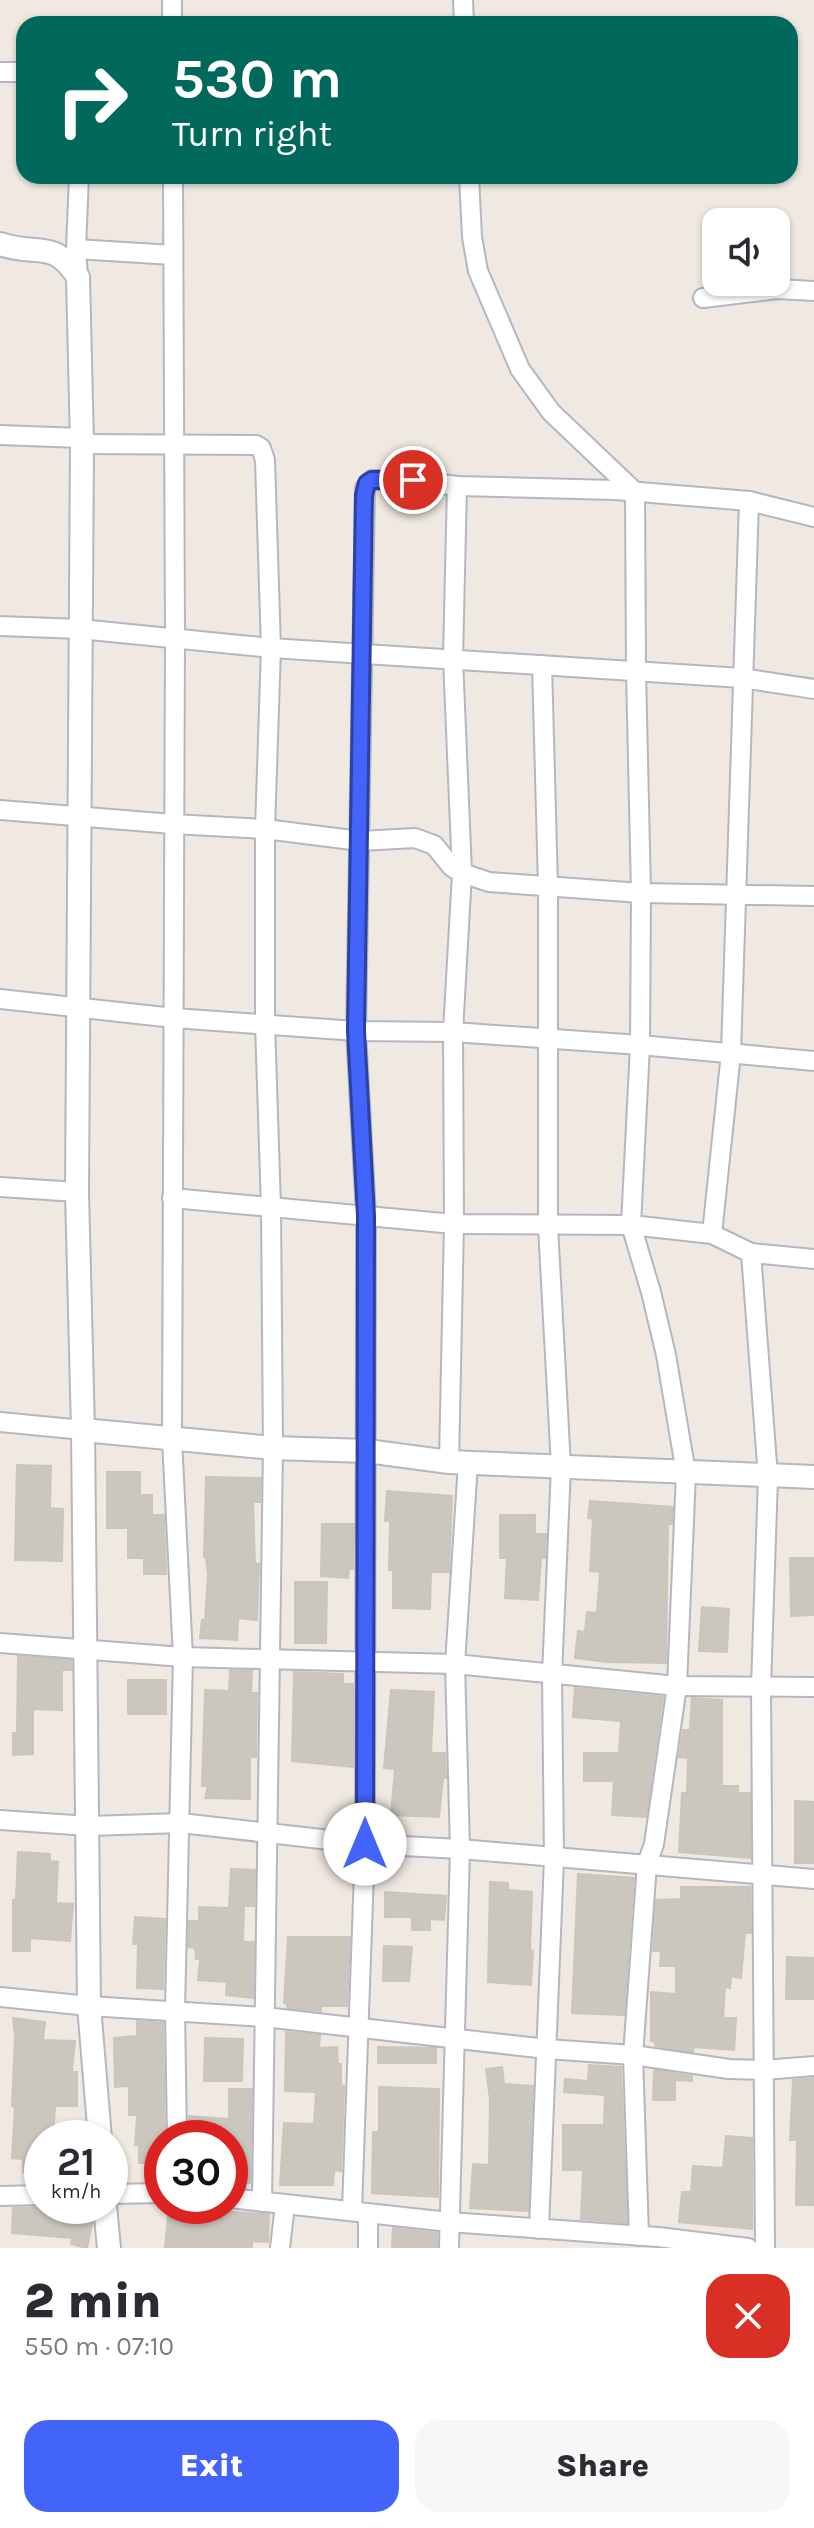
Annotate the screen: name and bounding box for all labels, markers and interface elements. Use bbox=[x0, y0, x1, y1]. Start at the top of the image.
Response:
text: 530 m bbox=[172, 46, 342, 111]
icon: right bbox=[40, 48, 144, 152]
text: Turn right bbox=[172, 113, 332, 155]
map controls bbox=[702, 208, 790, 296]
button: sound bbox=[702, 208, 790, 296]
pin bbox=[379, 446, 447, 514]
icon: arrive bbox=[391, 458, 435, 502]
position arrow bbox=[323, 1802, 407, 1886]
speed limit sign: 30 bbox=[144, 2120, 248, 2224]
text: 21 bbox=[57, 2138, 95, 2185]
text: km/h bbox=[51, 2180, 101, 2203]
text: 2 min bbox=[24, 2273, 162, 2329]
button: close bbox=[706, 2274, 790, 2358]
text: 550 m · 07:10 bbox=[24, 2331, 174, 2362]
button: Exit bbox=[24, 2420, 399, 2512]
button: Share bbox=[415, 2420, 790, 2512]

